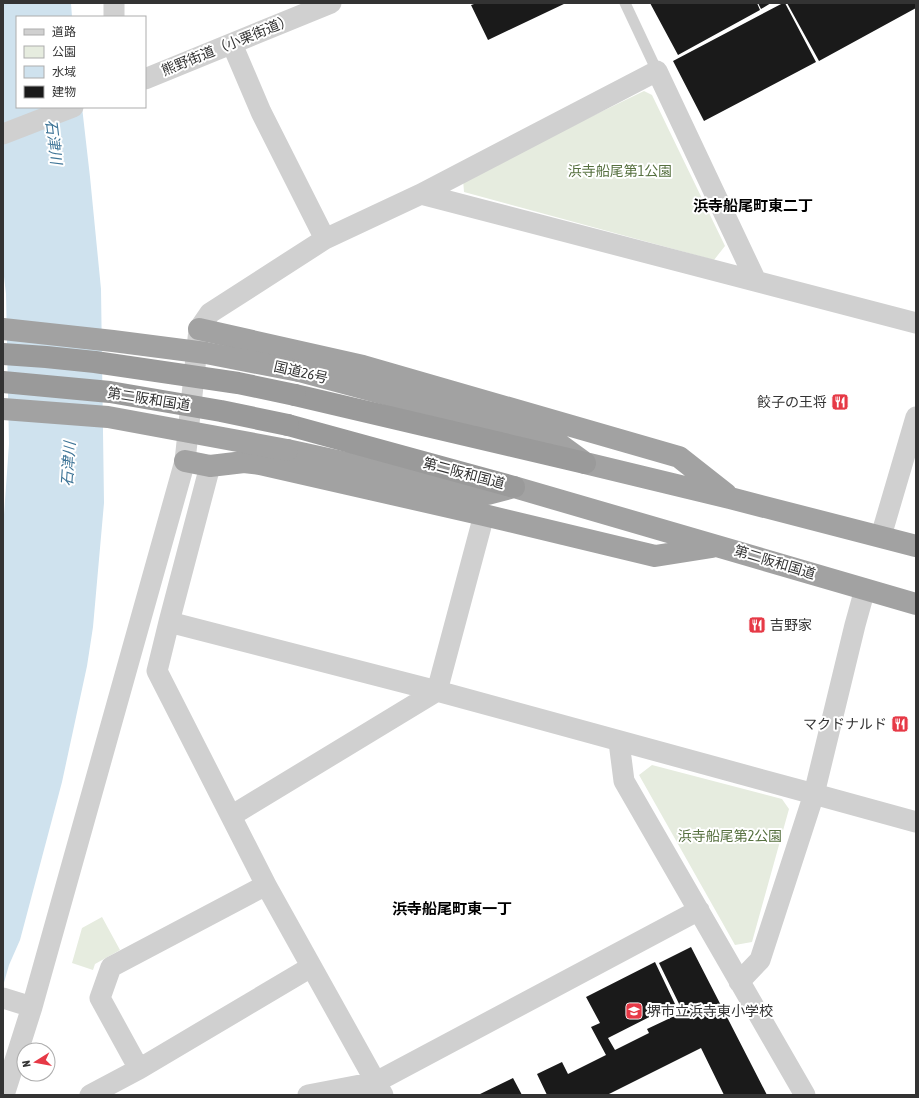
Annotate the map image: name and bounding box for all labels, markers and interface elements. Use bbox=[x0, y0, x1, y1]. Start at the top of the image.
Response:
street label: 熊野街道（小栗街道） bbox=[159, 11, 295, 79]
legend bbox=[16, 16, 146, 108]
text: 道路 bbox=[52, 25, 76, 39]
text: 公園 bbox=[52, 45, 76, 59]
text: 水域 bbox=[52, 65, 76, 79]
text: 建物 bbox=[52, 85, 76, 99]
water label: 石津川 bbox=[43, 119, 65, 167]
park label: 浜寺船尾第1公園 bbox=[568, 163, 672, 179]
district label: 浜寺船尾町東二丁 bbox=[693, 197, 813, 214]
street label: 国道26号 bbox=[272, 358, 330, 386]
street label: 第二阪和国道 bbox=[106, 385, 192, 413]
restaurant icon: 餃子の王将 bbox=[830, 392, 850, 412]
place label: 餃子の王将 bbox=[757, 394, 827, 410]
water label: 石津川 bbox=[58, 439, 78, 487]
street label: 第二阪和国道 bbox=[421, 454, 507, 492]
street label: 第二阪和国道 bbox=[732, 542, 818, 582]
restaurant icon: 吉野家 bbox=[747, 615, 767, 635]
place label: 吉野家 bbox=[770, 617, 812, 633]
restaurant icon: マクドナルド bbox=[890, 714, 910, 734]
place label: マクドナルド bbox=[803, 716, 887, 732]
park label: 浜寺船尾第2公園 bbox=[678, 828, 782, 844]
district label: 浜寺船尾町東一丁 bbox=[392, 900, 512, 917]
school or university icon: 堺市立浜寺東小学校 bbox=[624, 1001, 644, 1021]
place label: 堺市立浜寺東小学校 bbox=[647, 1003, 773, 1019]
north arrow bbox=[16, 1042, 56, 1082]
text: N bbox=[20, 1060, 33, 1068]

